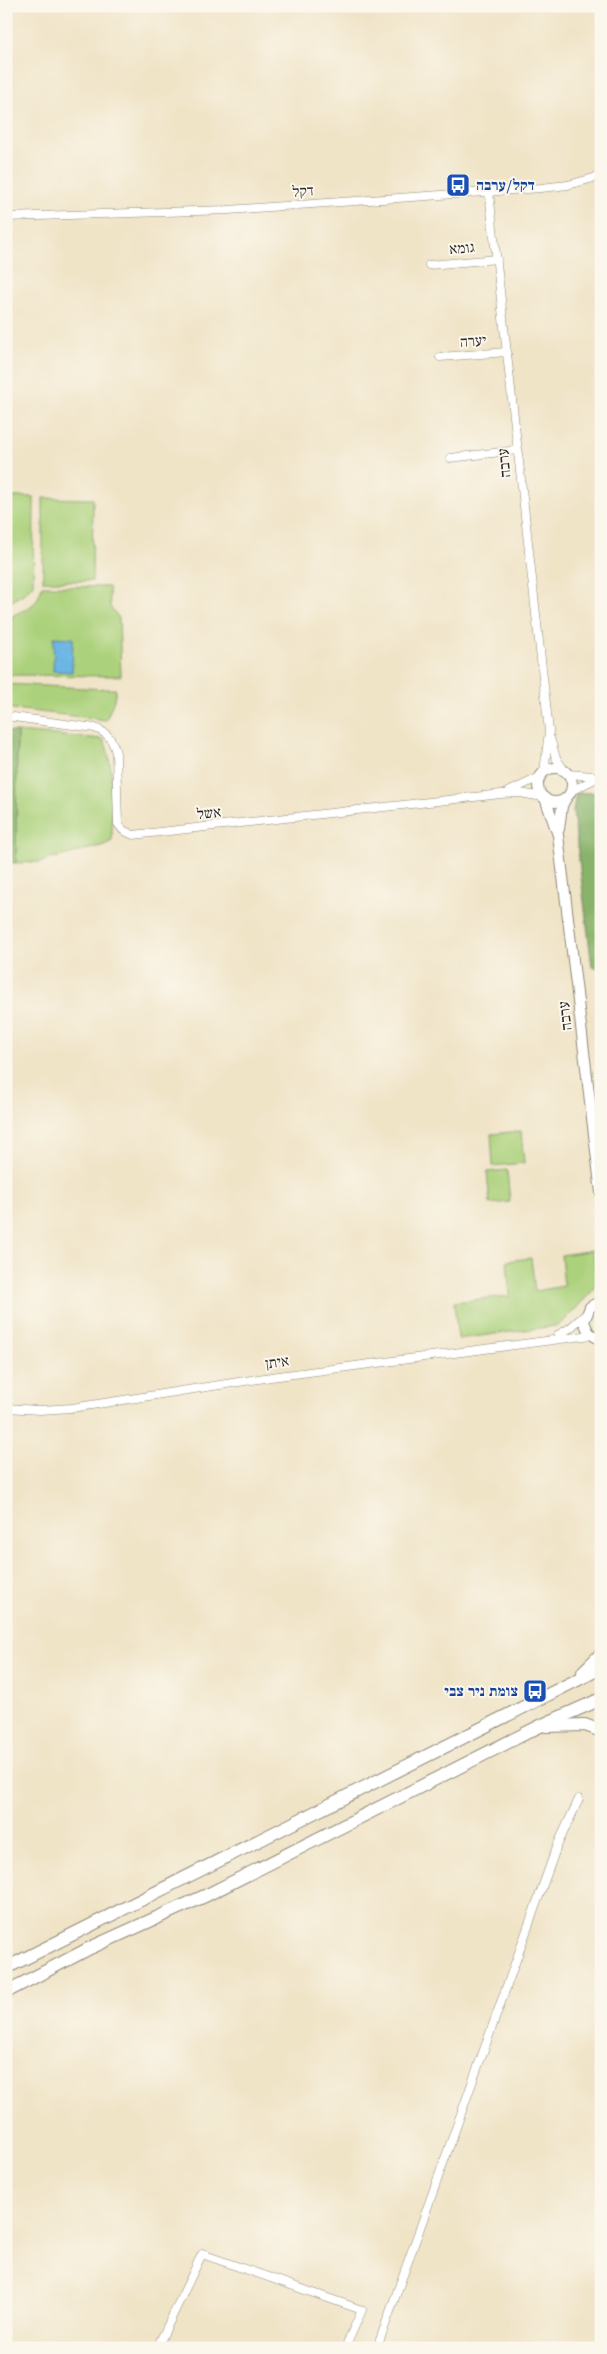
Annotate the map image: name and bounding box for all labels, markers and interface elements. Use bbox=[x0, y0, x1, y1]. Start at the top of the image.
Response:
bus stop icon: דקל/ערבה bbox=[445, 172, 471, 198]
place label: דקל/ערבה bbox=[476, 178, 535, 194]
street label: דקל bbox=[292, 183, 315, 201]
street label: גומא bbox=[449, 241, 475, 258]
street label: יערה bbox=[459, 334, 487, 351]
street label: ערבה bbox=[496, 447, 514, 478]
street label: אשל bbox=[196, 805, 222, 823]
street label: ערבה bbox=[557, 1000, 576, 1031]
street label: איתן bbox=[264, 1354, 290, 1373]
bus stop icon: צומת ניר צבי bbox=[522, 1678, 548, 1704]
place label: צומת ניר צבי bbox=[444, 1685, 518, 1700]

